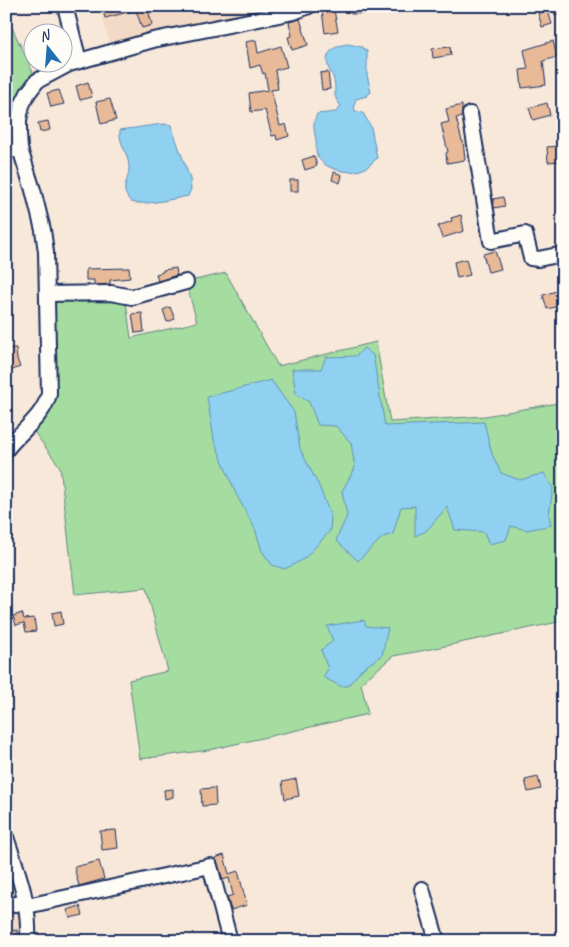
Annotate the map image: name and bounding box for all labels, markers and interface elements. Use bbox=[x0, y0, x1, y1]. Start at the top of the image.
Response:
north arrow bbox=[22, 22, 72, 72]
text: N bbox=[38, 26, 53, 45]

